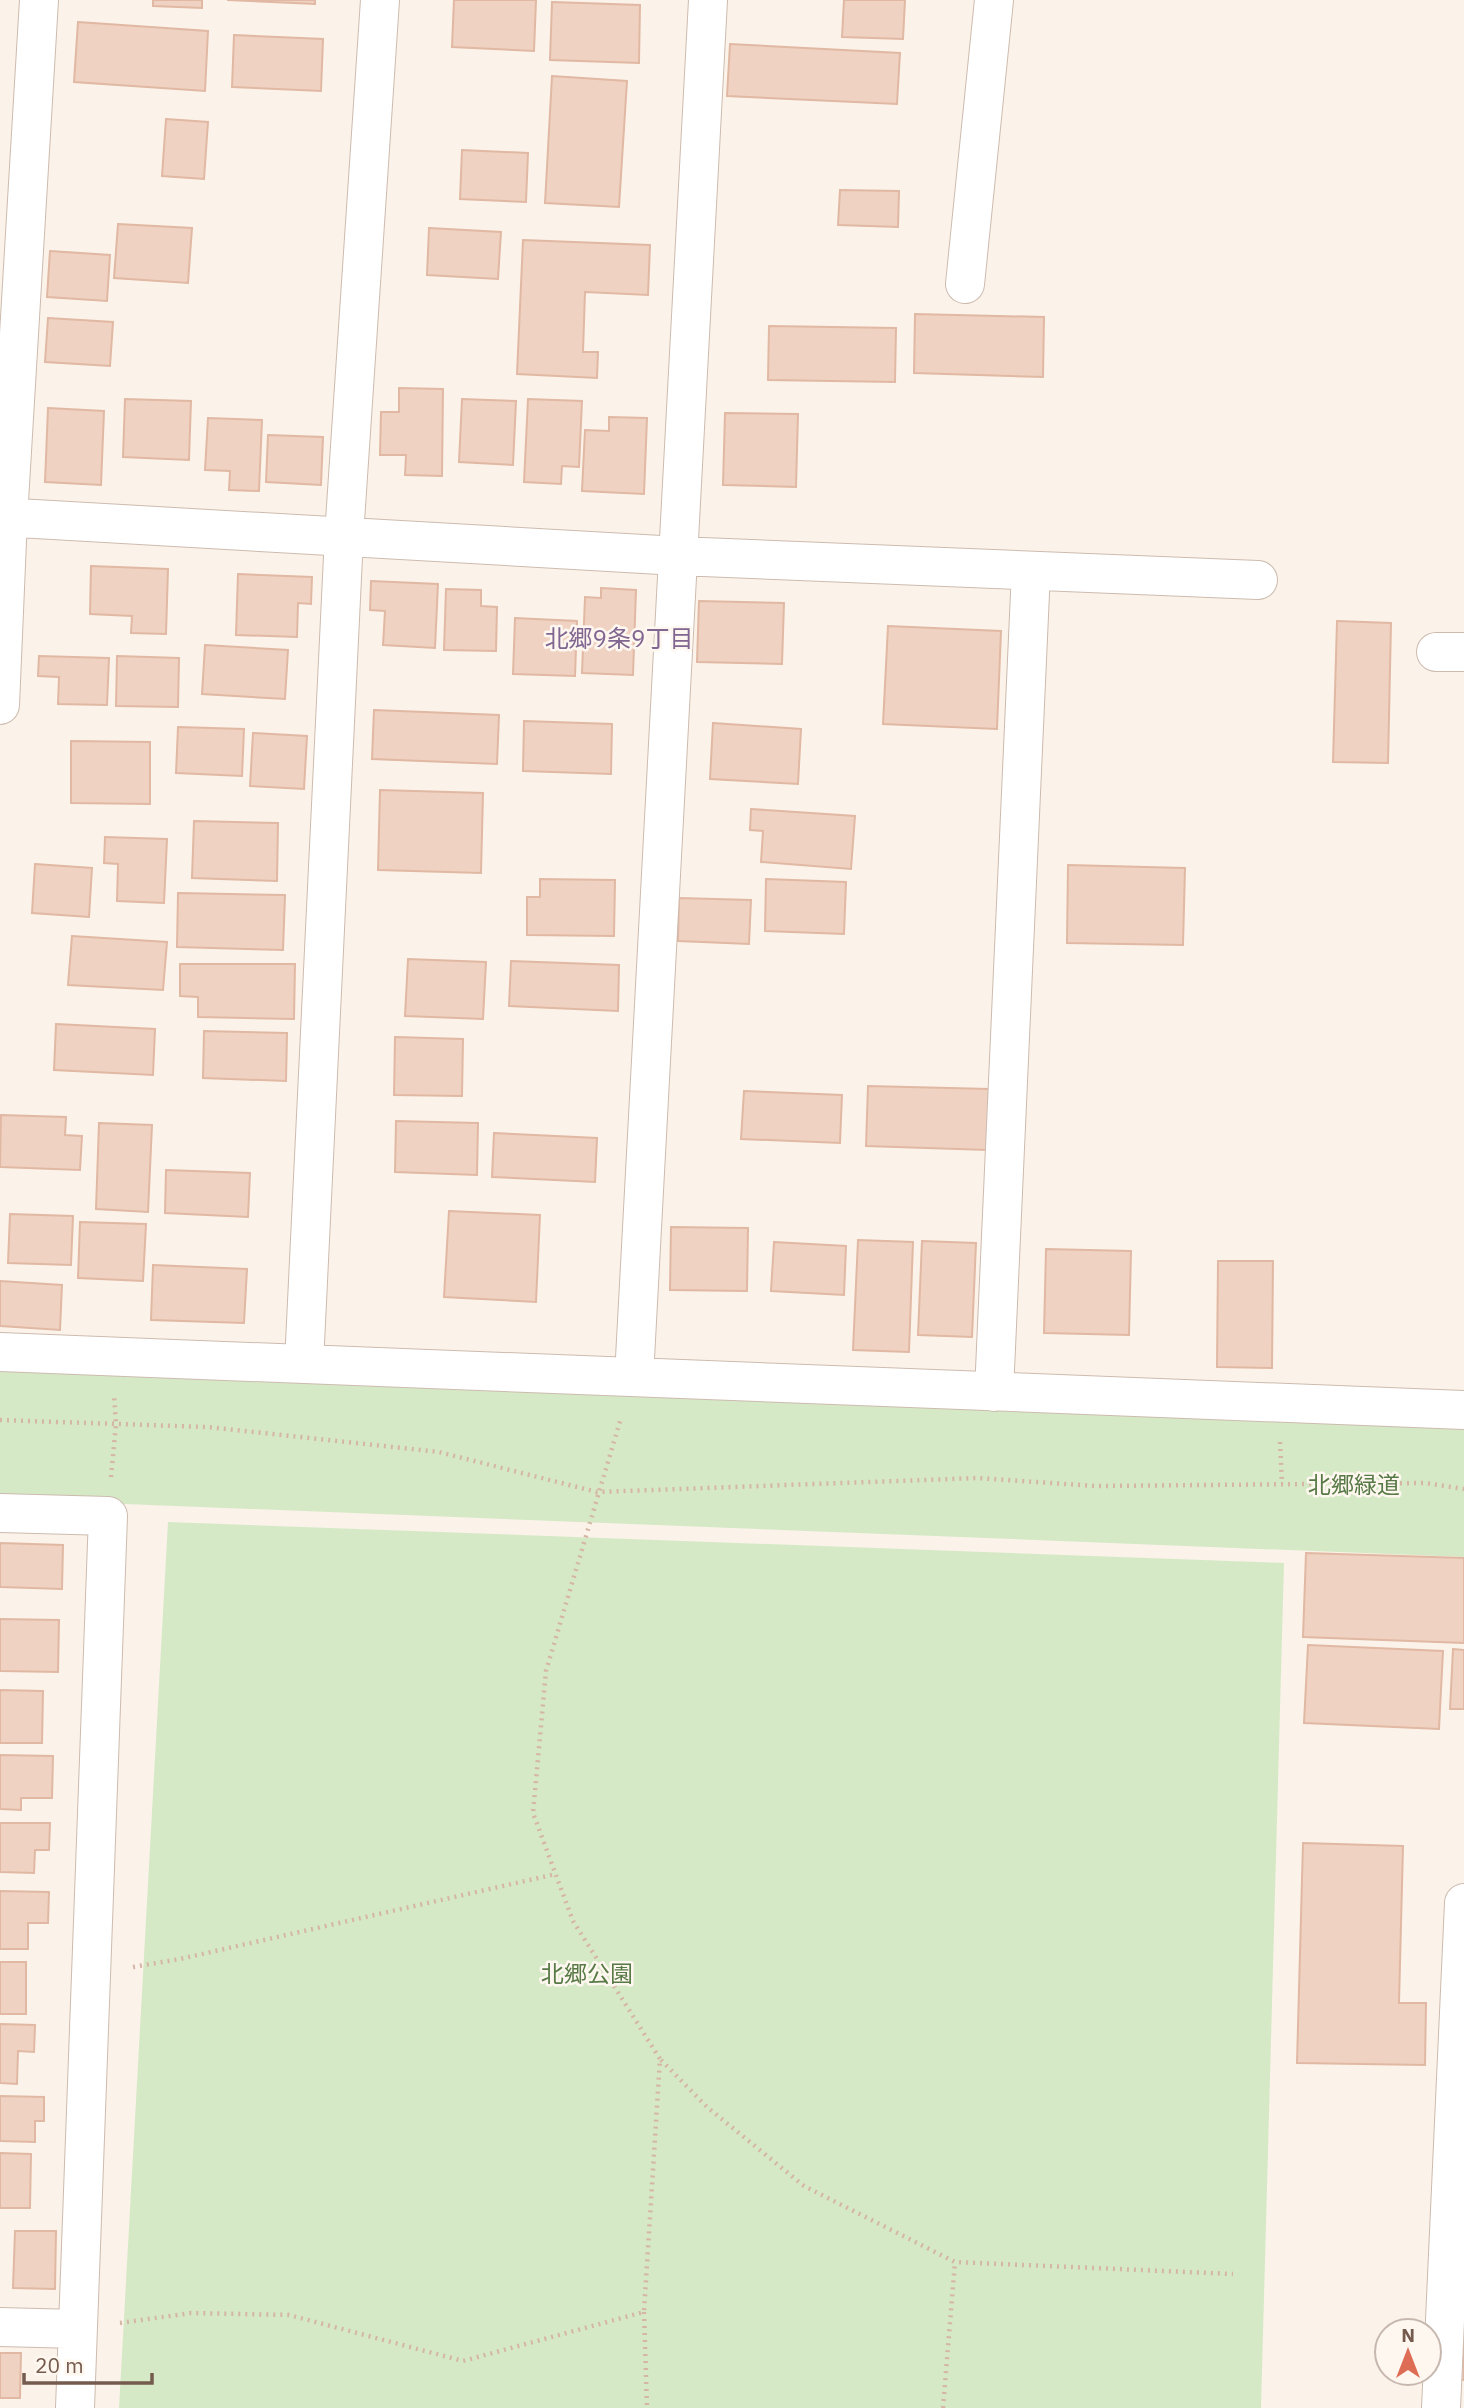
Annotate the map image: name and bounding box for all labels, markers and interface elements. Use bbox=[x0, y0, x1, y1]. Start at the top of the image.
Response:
district label: 北郷9条9丁目 bbox=[545, 622, 693, 654]
park label: 北郷緑道 bbox=[1308, 1469, 1400, 1499]
park label: 北郷公園 bbox=[541, 1958, 633, 1988]
north arrow bbox=[1373, 2317, 1443, 2387]
text: N bbox=[1401, 2323, 1415, 2347]
scale bar bbox=[24, 2342, 152, 2386]
text: 20 m bbox=[35, 2351, 84, 2379]

